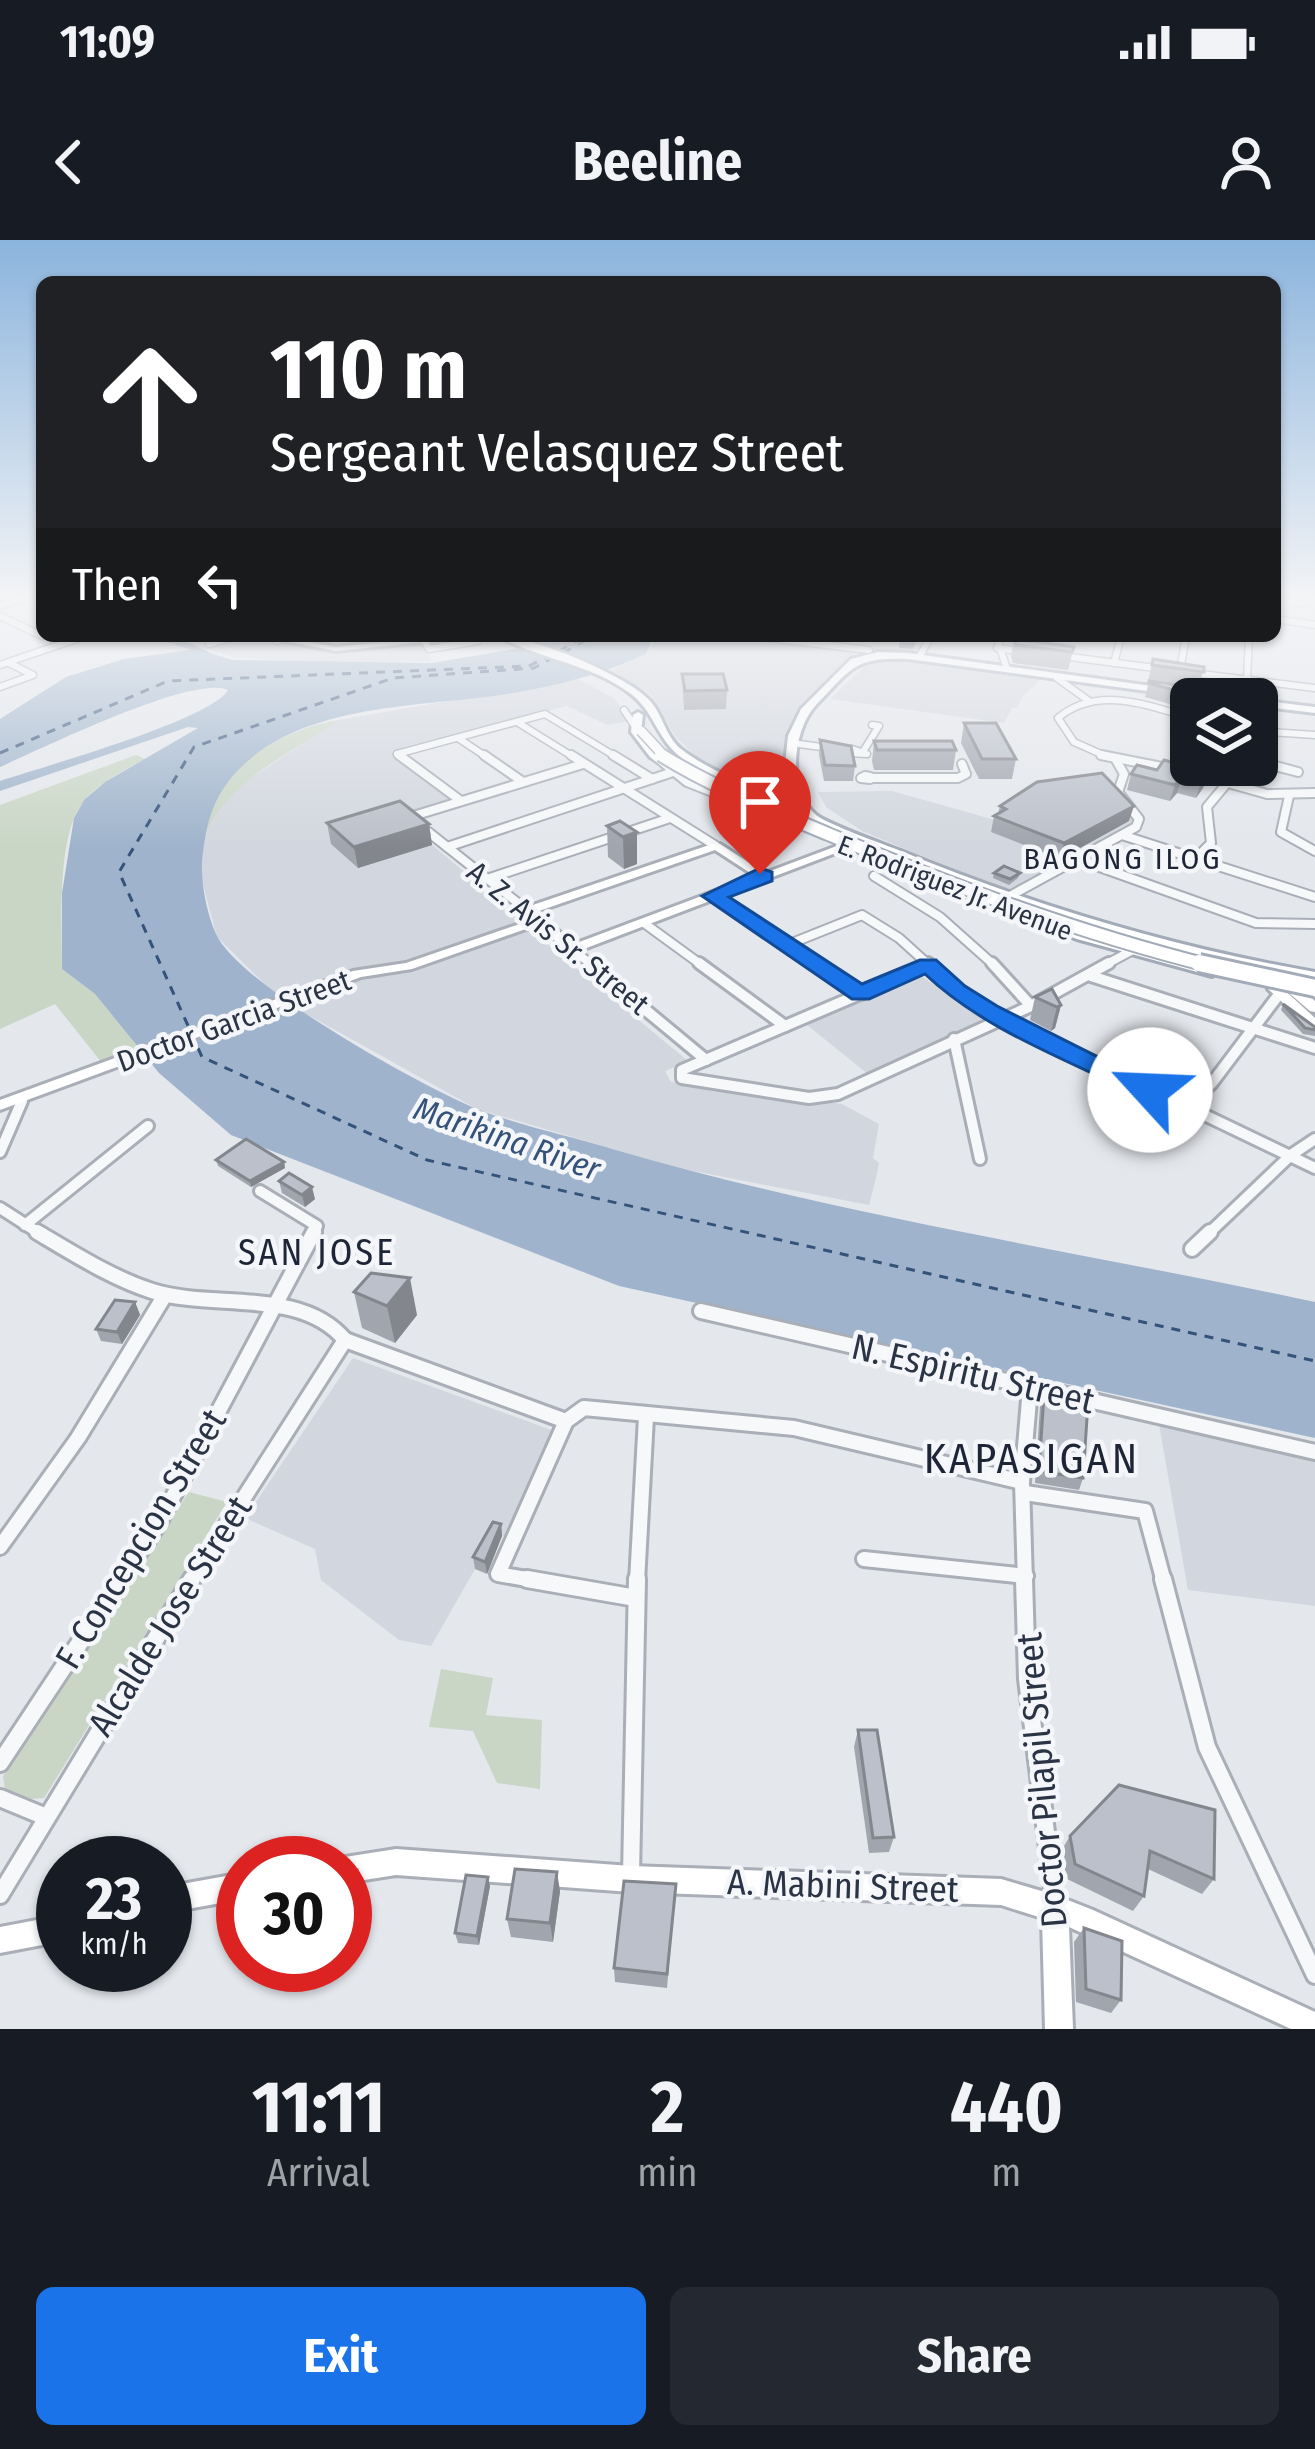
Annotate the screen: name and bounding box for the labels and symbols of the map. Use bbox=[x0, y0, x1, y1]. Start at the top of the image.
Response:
pin bbox=[709, 751, 811, 874]
street label: E. Rodriguez Jr. Avenue bbox=[833, 829, 1077, 947]
district label: BAGONG ILOG bbox=[1023, 841, 1223, 877]
street label: A. Z. Avis Sr. Street bbox=[460, 854, 656, 1022]
street label: Doctor Garcia Street bbox=[112, 962, 356, 1080]
position arrow bbox=[1087, 1027, 1213, 1153]
water label: Marikina River bbox=[409, 1088, 607, 1190]
district label: SAN JOSE bbox=[238, 1231, 396, 1275]
street label: N. Espiritu Street bbox=[847, 1325, 1099, 1423]
street label: F. Concepcion Street bbox=[46, 1401, 236, 1677]
district label: KAPASIGAN bbox=[924, 1434, 1140, 1484]
street label: Alcalde Jose Street bbox=[79, 1488, 261, 1744]
street label: Doctor Pilapil Street bbox=[1007, 1630, 1077, 1929]
speed limit sign: 30 bbox=[216, 1836, 372, 1992]
street label: A. Mabini Street bbox=[726, 1860, 960, 1912]

